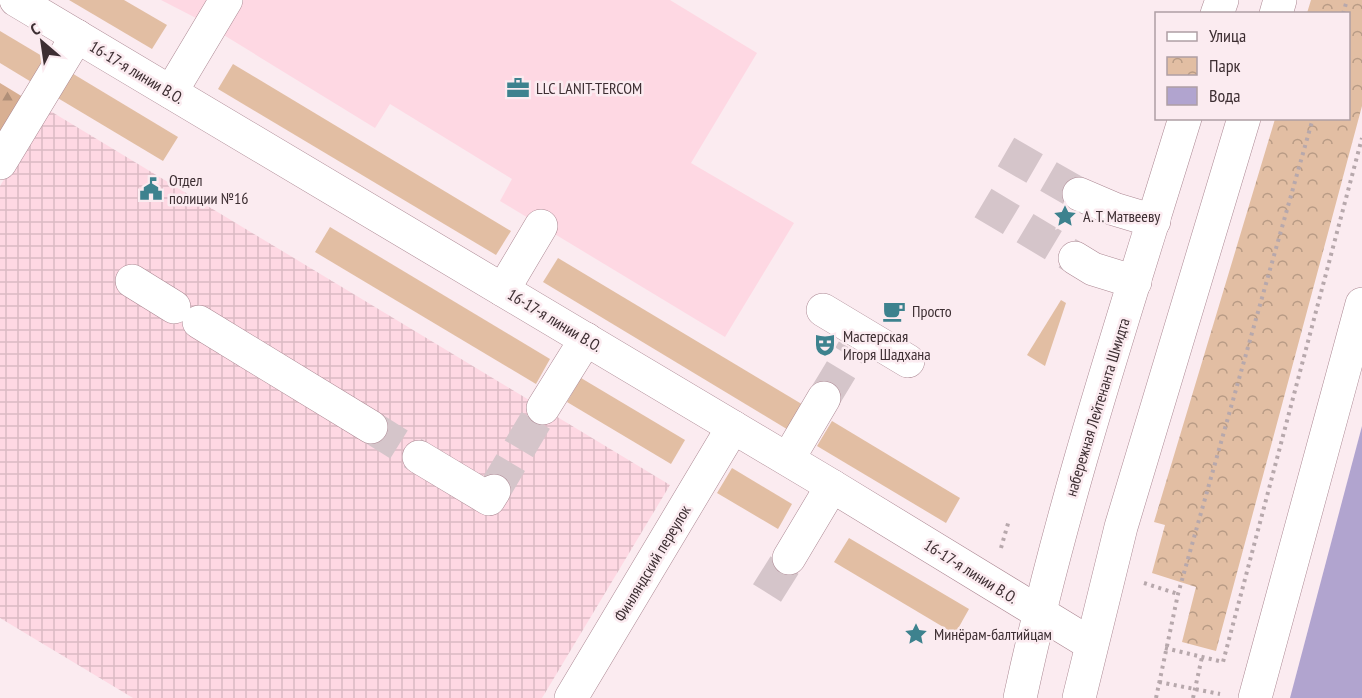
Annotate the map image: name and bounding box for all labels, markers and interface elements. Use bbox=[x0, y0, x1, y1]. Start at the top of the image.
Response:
north arrow bbox=[12, 12, 72, 72]
legend bbox=[1155, 12, 1350, 120]
text: С bbox=[27, 18, 43, 39]
text: Улица bbox=[1209, 24, 1246, 47]
street label: 16-17-я линии В.О. bbox=[86, 36, 188, 108]
text: Парк bbox=[1209, 54, 1240, 77]
office icon: LLC LANIT-TERCOM bbox=[505, 75, 531, 101]
place label: LLC LANIT-TERCOM bbox=[536, 78, 642, 98]
text: Вода bbox=[1209, 84, 1240, 107]
place label: Отдел полиции №16 bbox=[169, 170, 248, 208]
public building icon: Отдел полиции №16 bbox=[138, 176, 164, 202]
place icon: А. Т. Матвееву bbox=[1052, 203, 1078, 229]
place label: А. Т. Матвееву bbox=[1083, 206, 1160, 226]
street label: 16-17-я линии В.О. bbox=[504, 284, 606, 356]
cafe icon: Просто bbox=[881, 298, 907, 324]
place label: Просто bbox=[912, 301, 952, 321]
street label: набережная Лейтенанта Шмидта bbox=[1060, 315, 1134, 499]
place label: Мастерская Игоря Шадхана bbox=[843, 326, 931, 364]
theatre icon: Мастерская Игоря Шадхана bbox=[812, 332, 838, 358]
street label: Финляндский переулок bbox=[609, 500, 695, 625]
street label: 16-17-я линии В.О. bbox=[921, 534, 1022, 608]
place icon: Минёрам-балтийцам bbox=[903, 621, 929, 647]
place label: Минёрам-балтийцам bbox=[934, 624, 1052, 644]

